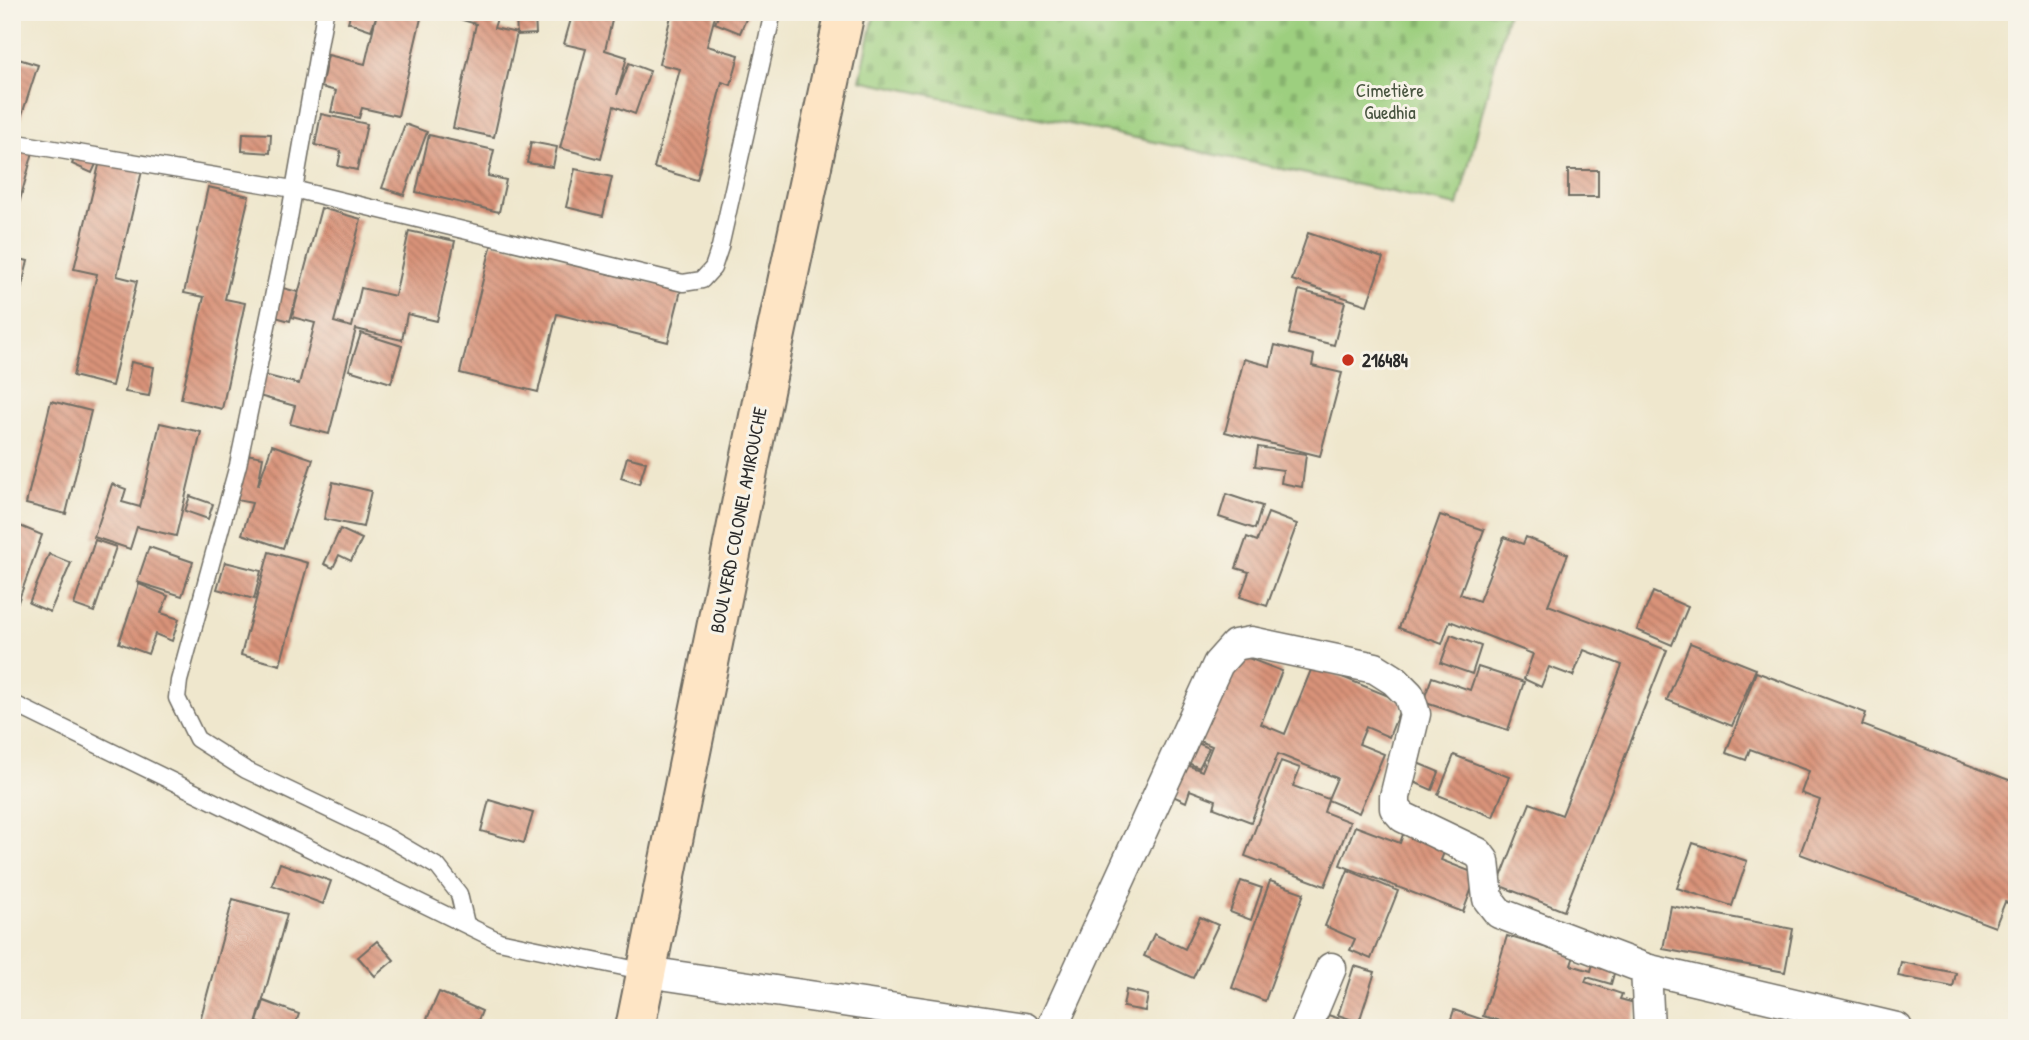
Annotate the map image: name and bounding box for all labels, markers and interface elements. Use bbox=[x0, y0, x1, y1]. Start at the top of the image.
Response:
park label: Cimetière Guedhia bbox=[1356, 77, 1425, 125]
place label: 216484 bbox=[1362, 347, 1408, 373]
marker: 216484 bbox=[1340, 352, 1356, 368]
street label: BOULVERD COLONEL AMIROUCHE bbox=[703, 404, 773, 635]

